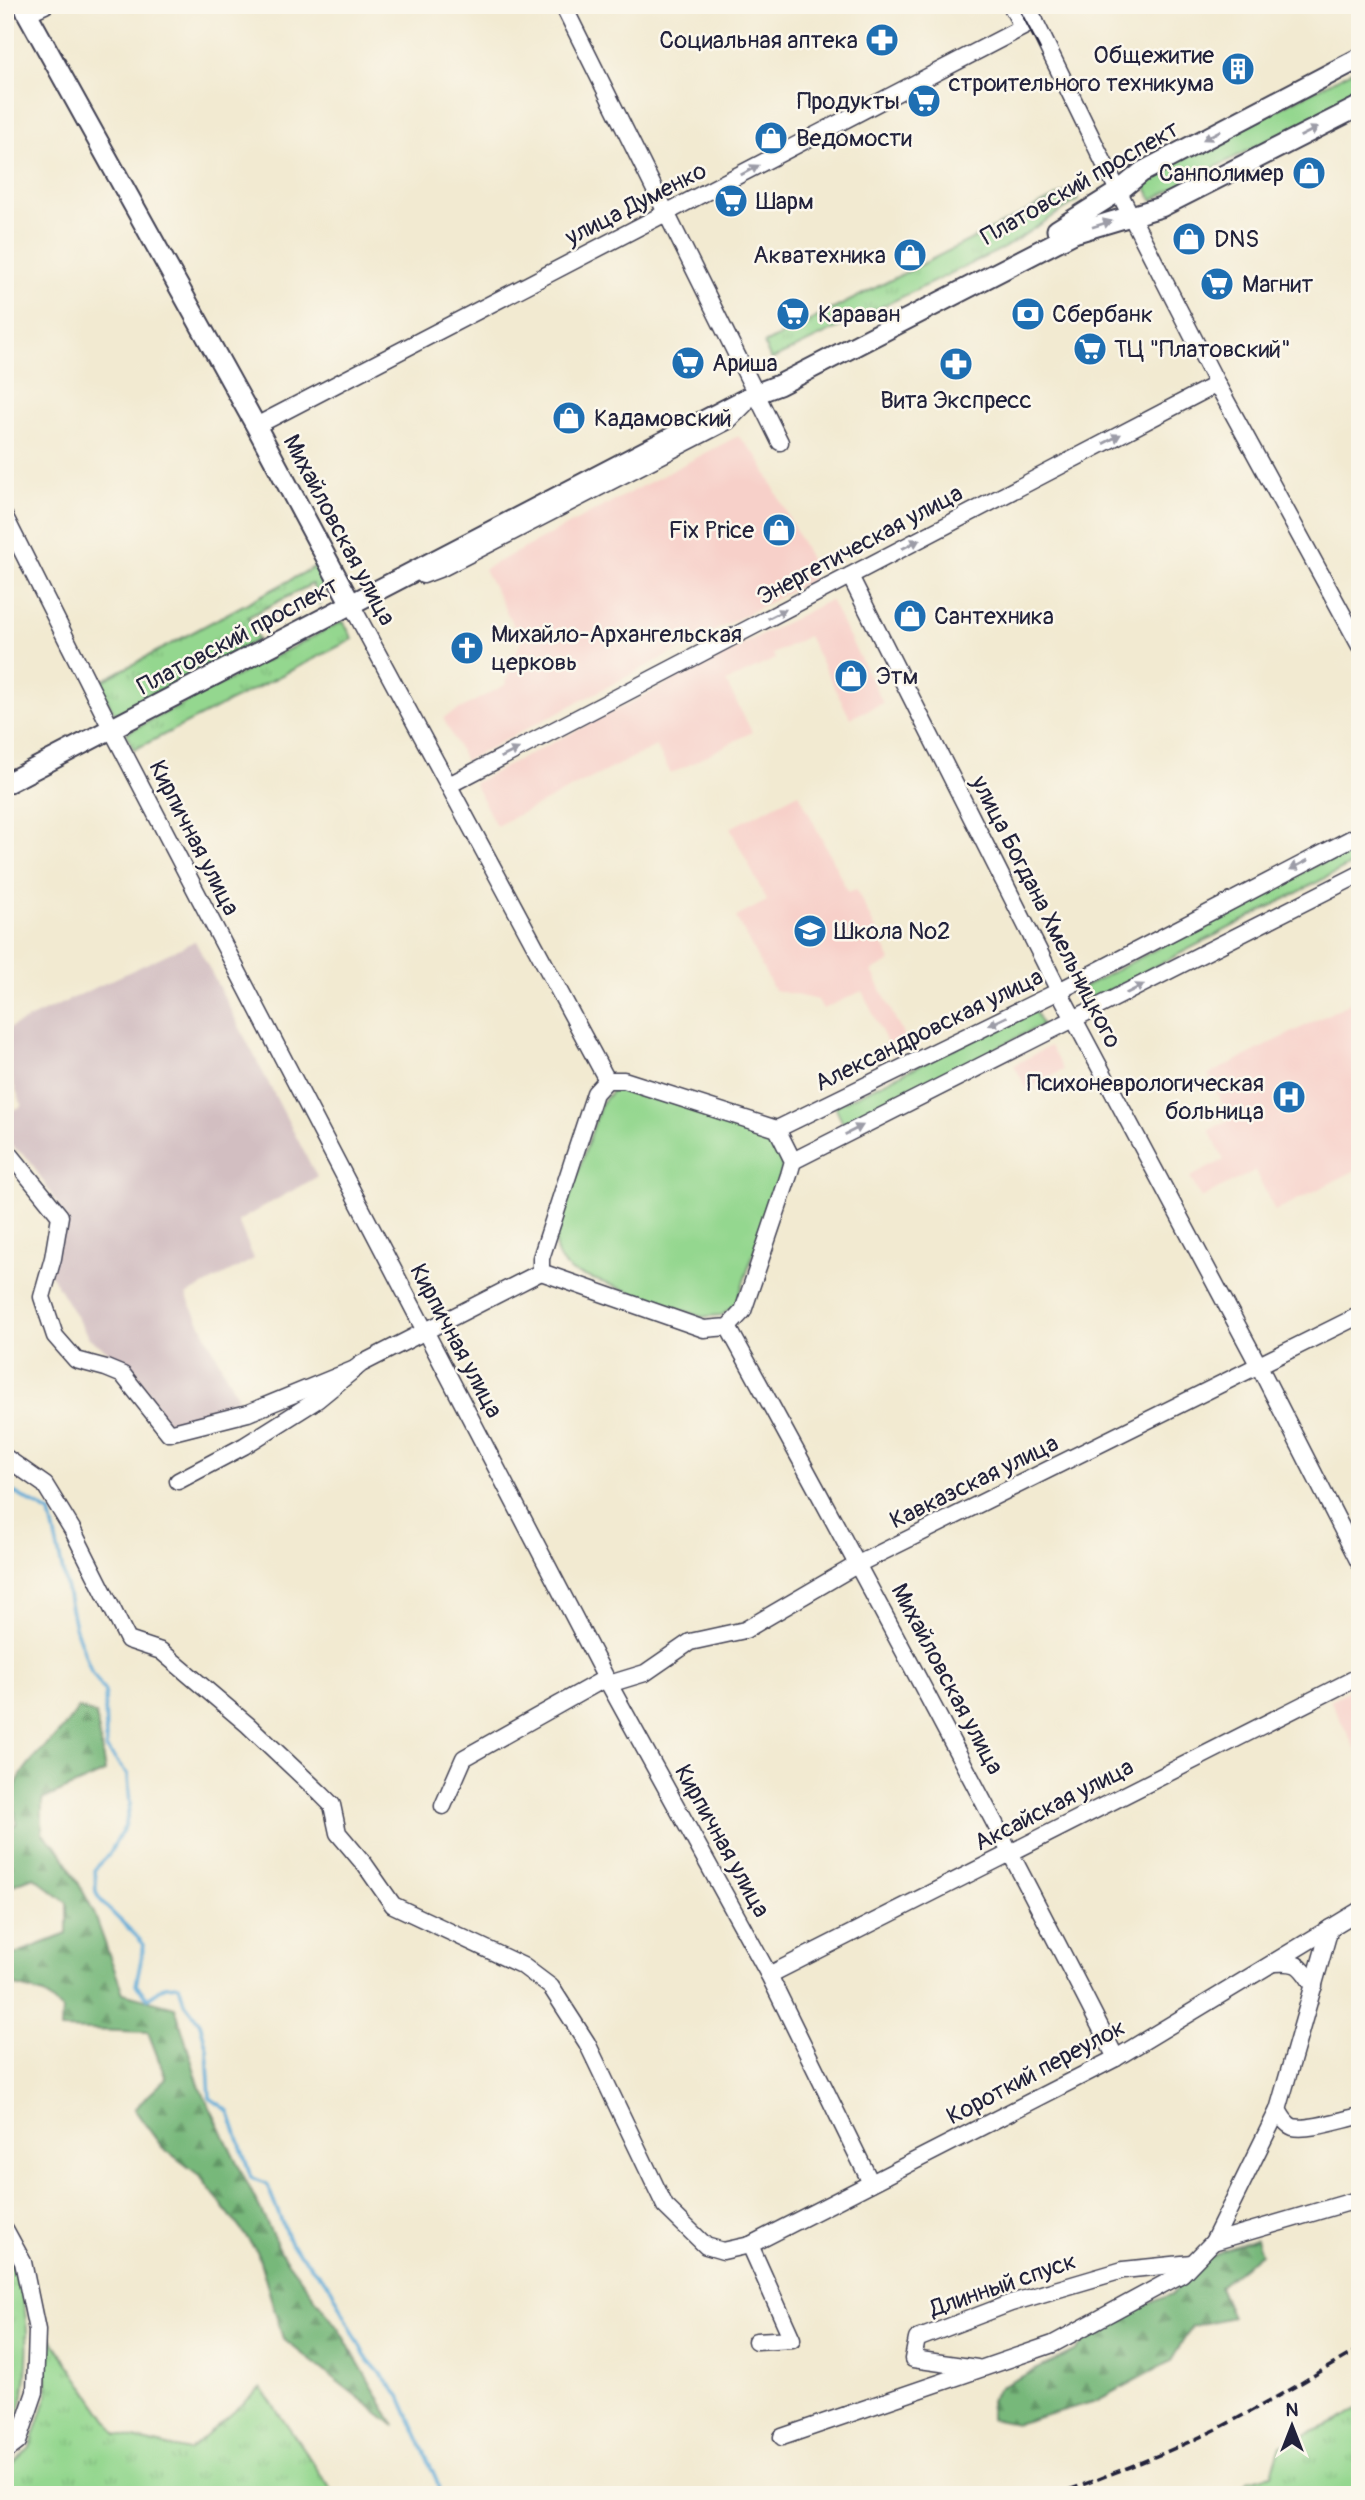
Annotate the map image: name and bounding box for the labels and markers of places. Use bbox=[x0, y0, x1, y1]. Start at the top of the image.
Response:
pharmacy icon: Социальная аптека bbox=[863, 21, 901, 59]
place label: Социальная аптека bbox=[659, 26, 858, 55]
place label: Общежитие строительного техникума bbox=[949, 41, 1214, 98]
building icon: Общежитие строительного техникума bbox=[1219, 50, 1257, 88]
supermarket icon: Продукты bbox=[905, 82, 943, 120]
place label: Продукты bbox=[797, 87, 900, 116]
shop icon: Ведомости bbox=[752, 119, 790, 157]
place label: Ведомости bbox=[796, 124, 912, 153]
shop icon: Санполимер bbox=[1290, 154, 1328, 192]
place label: Санполимер bbox=[1159, 159, 1284, 188]
supermarket icon: Шарм bbox=[712, 182, 750, 220]
place label: Шарм bbox=[756, 187, 814, 216]
shop icon: DNS bbox=[1170, 220, 1208, 258]
place label: DNS bbox=[1214, 225, 1259, 254]
shop icon: Акватехника bbox=[891, 236, 929, 274]
place label: Акватехника bbox=[753, 241, 886, 270]
supermarket icon: Магнит bbox=[1198, 265, 1236, 303]
place label: Магнит bbox=[1242, 270, 1313, 299]
supermarket icon: Караван bbox=[774, 295, 812, 333]
bank icon: Сбербанк bbox=[1009, 295, 1047, 333]
place label: Караван bbox=[818, 300, 900, 329]
place label: Сбербанк bbox=[1052, 300, 1153, 329]
supermarket icon: ТЦ "Платовский" bbox=[1071, 330, 1109, 368]
place label: ТЦ "Платовский" bbox=[1114, 335, 1291, 364]
supermarket icon: Ариша bbox=[669, 344, 707, 382]
pharmacy icon: Вита Экспресс bbox=[937, 345, 975, 383]
place label: Ариша bbox=[712, 349, 778, 378]
place label: Вита Экспресс bbox=[880, 386, 1032, 415]
shop icon: Кадамовский bbox=[550, 399, 588, 437]
place label: Кадамовский bbox=[594, 404, 732, 433]
shop icon: Fix Price bbox=[760, 511, 798, 549]
place label: Fix Price bbox=[668, 516, 754, 545]
shop icon: Сантехника bbox=[891, 597, 929, 635]
place label: Сантехника bbox=[934, 602, 1054, 631]
place label: Михайло-Архангельская церковь bbox=[491, 620, 742, 677]
church icon: Михайло-Архангельская церковь bbox=[448, 629, 486, 667]
shop icon: Этм bbox=[832, 657, 870, 695]
place label: Этм bbox=[876, 662, 918, 691]
school or university icon: Школа №2 bbox=[791, 912, 829, 950]
place label: Школа №2 bbox=[834, 917, 950, 946]
place label: Психоневрологическая больница bbox=[1027, 1069, 1264, 1126]
hospital icon: Психоневрологическая больница bbox=[1270, 1078, 1308, 1116]

